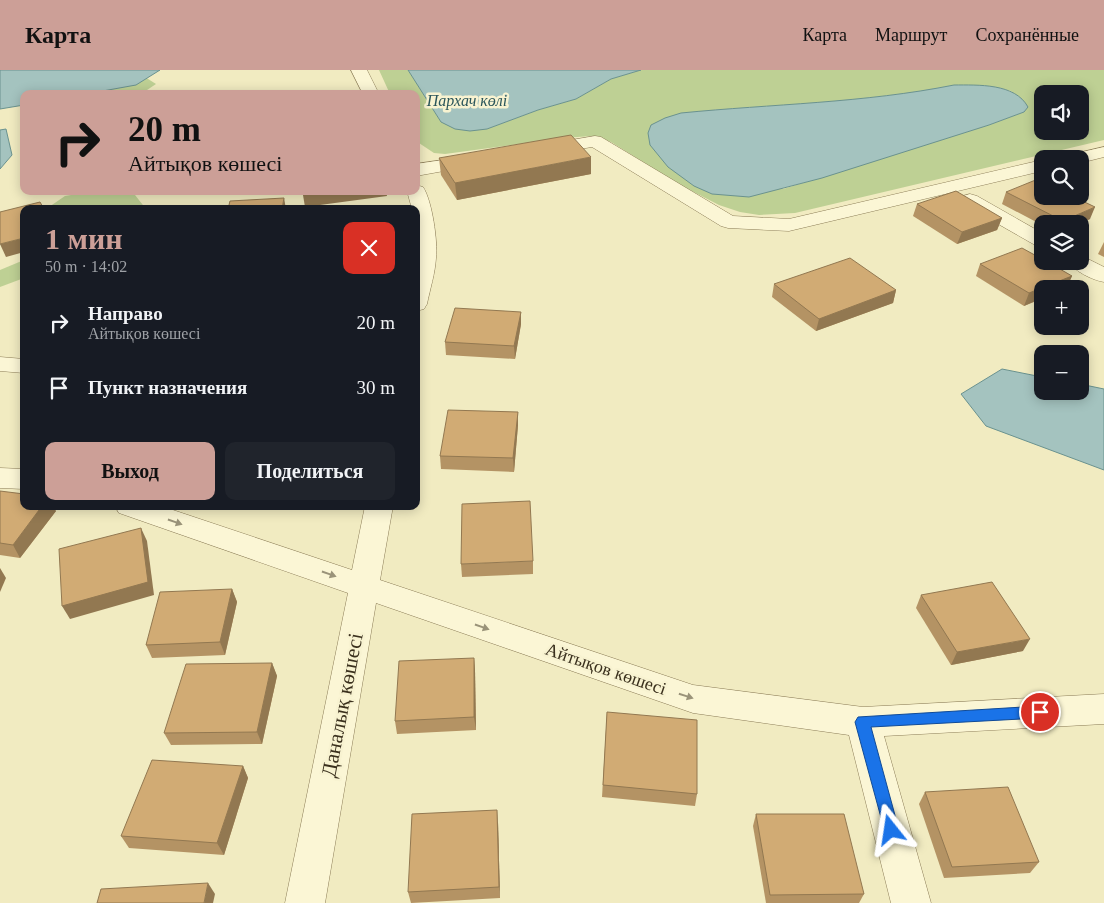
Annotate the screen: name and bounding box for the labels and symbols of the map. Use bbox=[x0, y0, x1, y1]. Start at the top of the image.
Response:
water label: Пархач көлі bbox=[426, 92, 507, 110]
one-way arrow bbox=[168, 518, 183, 526]
one-way arrow bbox=[321, 571, 336, 578]
one-way arrow bbox=[475, 623, 490, 631]
street label: Даналық көшесі bbox=[316, 631, 368, 779]
street label: Айтықов көшесі bbox=[543, 639, 669, 699]
pin bbox=[1019, 691, 1061, 733]
one-way arrow bbox=[679, 693, 694, 701]
position arrow bbox=[864, 803, 916, 855]

